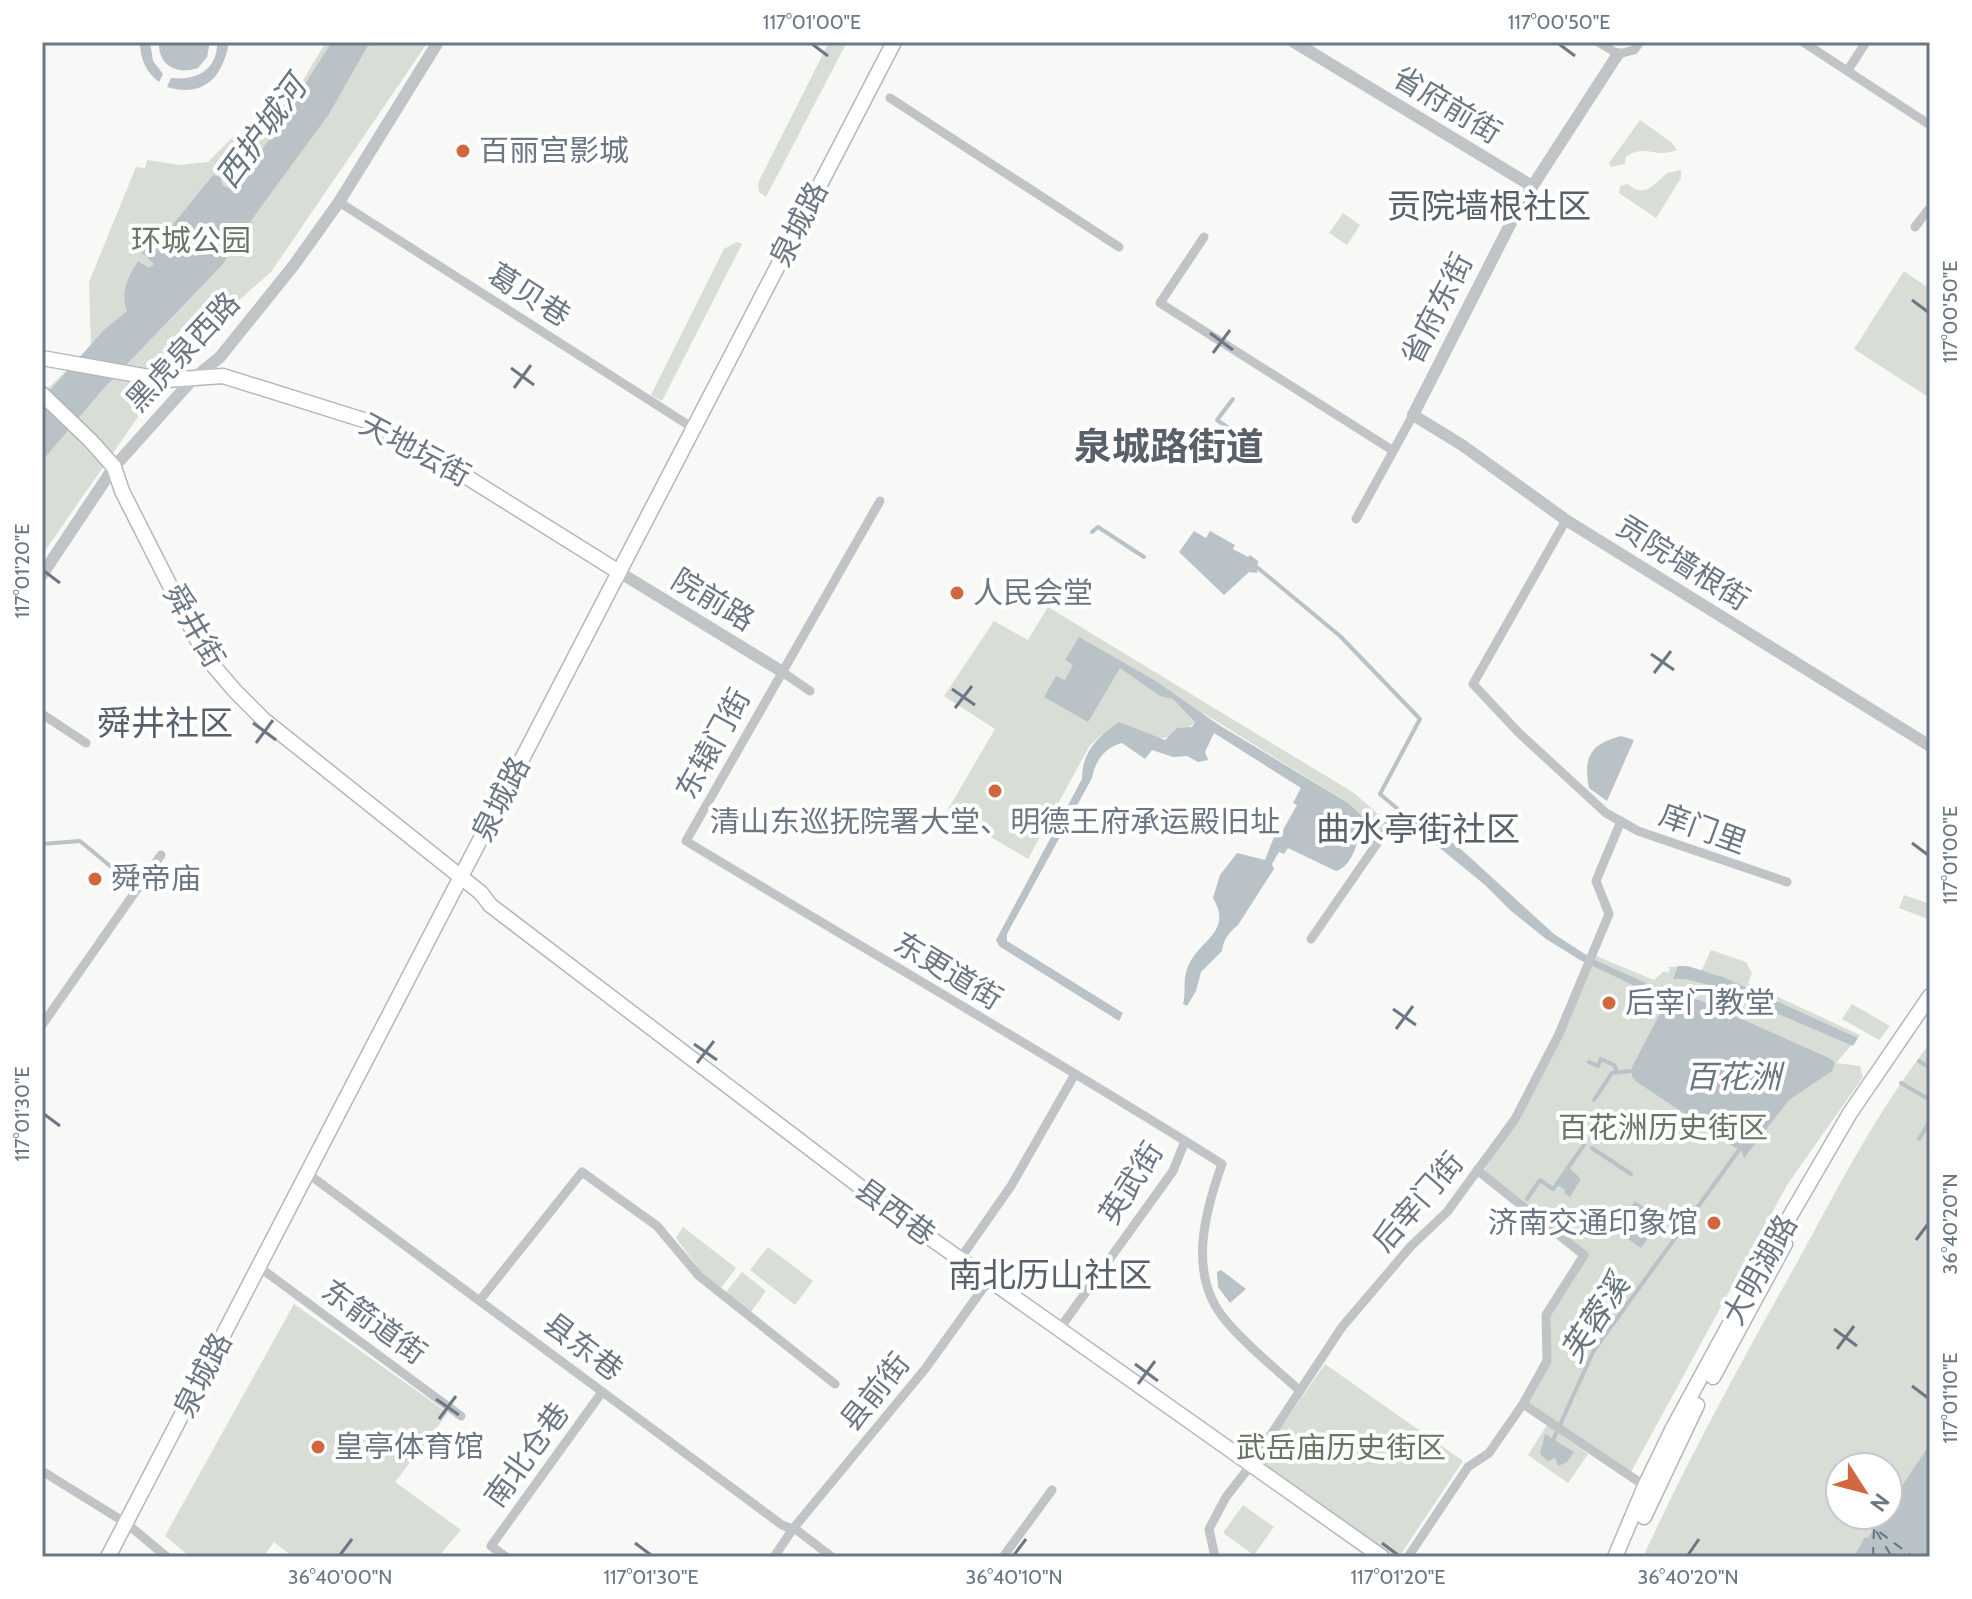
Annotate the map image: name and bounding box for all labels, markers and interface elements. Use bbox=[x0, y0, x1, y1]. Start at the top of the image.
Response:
text: 117°01'00"E bbox=[763, 10, 861, 34]
text: 117°00'50"E bbox=[1508, 10, 1610, 34]
street label: 省府前街 bbox=[1386, 58, 1508, 151]
water label: 西护城河 bbox=[207, 64, 318, 195]
place label: 百丽宫影城 bbox=[479, 132, 629, 169]
marker: 百丽宫影城 bbox=[454, 142, 472, 160]
street label: 泉城路 bbox=[762, 175, 835, 272]
district label: 贡院墙根社区 bbox=[1387, 185, 1591, 227]
park label: 环城公园 bbox=[131, 222, 251, 259]
street label: 省府东街 bbox=[1393, 247, 1480, 371]
street label: 葛贝巷 bbox=[481, 255, 577, 334]
text: 117°00'50"E bbox=[1938, 261, 1962, 363]
street label: 黑虎泉西路 bbox=[118, 284, 247, 419]
street label: 天地坛街 bbox=[354, 405, 477, 494]
district label: 泉城路街道 bbox=[1074, 423, 1264, 470]
street label: 贡院墙根街 bbox=[1610, 507, 1757, 618]
text: 117°01'20"E bbox=[10, 524, 34, 618]
street label: 院前路 bbox=[665, 561, 761, 639]
place label: 人民会堂 bbox=[973, 574, 1093, 611]
street label: 舜井街 bbox=[156, 578, 233, 674]
marker: 人民会堂 bbox=[948, 584, 966, 602]
street label: 东辕门街 bbox=[667, 682, 758, 805]
district label: 舜井社区 bbox=[97, 702, 233, 744]
street label: 泉城路 bbox=[464, 750, 537, 847]
marker: 清山东巡抚院署大堂、明德王府承运殿旧址 bbox=[986, 782, 1004, 800]
street label: 庠门里 bbox=[1655, 796, 1752, 861]
place label: 清山东巡抚院署大堂、明德王府承运殿旧址 bbox=[710, 803, 1280, 840]
text: 117°01'00"E bbox=[1938, 806, 1962, 904]
district label: 曲水亭街社区 bbox=[1316, 808, 1520, 850]
place label: 舜帝庙 bbox=[111, 860, 201, 897]
marker: 舜帝庙 bbox=[86, 870, 104, 888]
street label: 东更道街 bbox=[887, 924, 1009, 1017]
place label: 后宰门教堂 bbox=[1625, 984, 1775, 1021]
marker: 后宰门教堂 bbox=[1600, 994, 1618, 1012]
water label: 百花洲 bbox=[1685, 1057, 1785, 1096]
text: 117°01'30"E bbox=[10, 1066, 34, 1162]
park label: 百花洲历史街区 bbox=[1558, 1109, 1768, 1146]
street label: 英武街 bbox=[1091, 1135, 1171, 1231]
street label: 后宰门街 bbox=[1364, 1144, 1471, 1259]
street label: 县西巷 bbox=[848, 1170, 943, 1253]
text: 36°40'20"N bbox=[1938, 1173, 1962, 1275]
place label: 济南交通印象馆 bbox=[1488, 1204, 1698, 1241]
street label: 大明湖路 bbox=[1714, 1208, 1805, 1331]
marker: 济南交通印象馆 bbox=[1705, 1214, 1723, 1232]
district label: 南北历山社区 bbox=[948, 1254, 1152, 1296]
water label: 芙蓉溪 bbox=[1552, 1264, 1639, 1369]
street label: 东箭道街 bbox=[315, 1271, 434, 1372]
street label: 县东巷 bbox=[536, 1305, 630, 1388]
street label: 泉城路 bbox=[166, 1326, 239, 1423]
street label: 县前街 bbox=[832, 1345, 917, 1438]
text: 117°01'10"E bbox=[1938, 1353, 1962, 1443]
street label: 南北仓巷 bbox=[476, 1395, 577, 1514]
place label: 皇亭体育馆 bbox=[334, 1428, 484, 1465]
park label: 武岳庙历史街区 bbox=[1236, 1429, 1446, 1466]
marker: 皇亭体育馆 bbox=[309, 1438, 327, 1456]
north arrow bbox=[1824, 1451, 1904, 1531]
text: N bbox=[1864, 1488, 1895, 1517]
text: 36°40'00"N bbox=[288, 1565, 392, 1589]
text: 117°01'30"E bbox=[603, 1565, 699, 1589]
text: 36°40'10"N bbox=[965, 1565, 1063, 1589]
text: 117°01'20"E bbox=[1351, 1565, 1445, 1589]
text: 36°40'20"N bbox=[1637, 1565, 1739, 1589]

